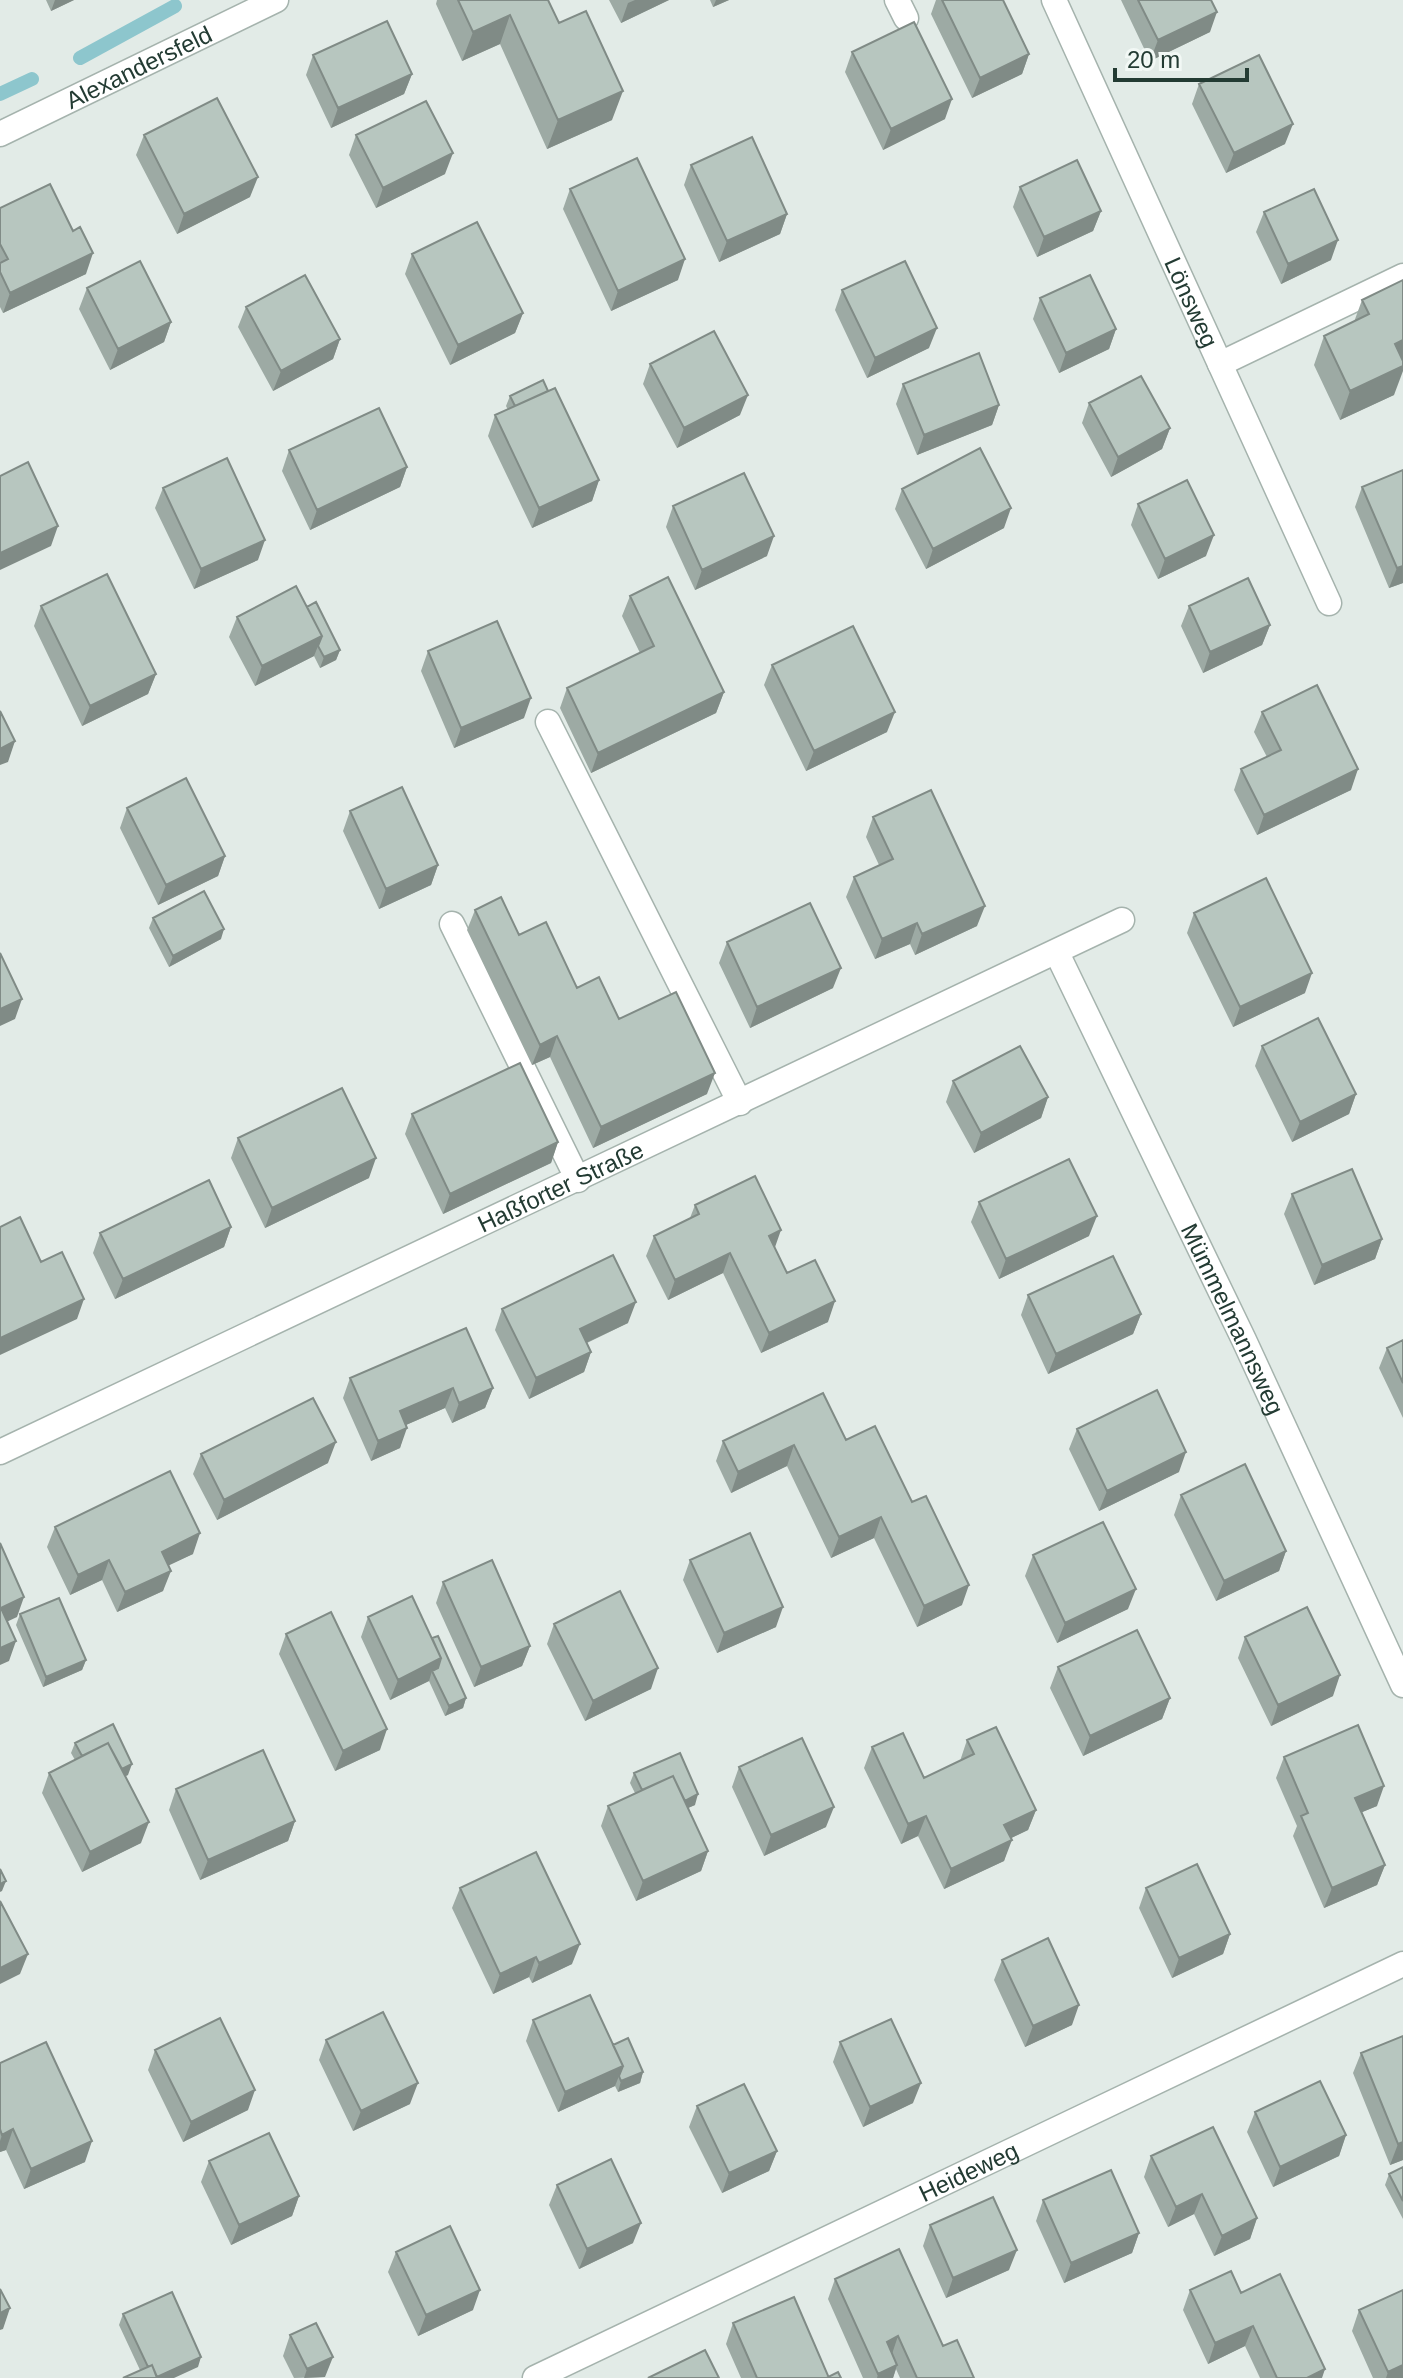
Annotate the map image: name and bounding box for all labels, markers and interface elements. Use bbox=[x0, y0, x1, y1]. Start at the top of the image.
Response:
street label: Alexandersfeld bbox=[61, 20, 216, 114]
scale bar bbox=[1115, 32, 1247, 82]
text: 20 m bbox=[1127, 46, 1180, 73]
street label: Lönsweg bbox=[1160, 253, 1224, 351]
street label: Haßforter Straße bbox=[473, 1136, 647, 1237]
street label: Mümmelmannsweg bbox=[1176, 1219, 1290, 1419]
street label: Heideweg bbox=[914, 2136, 1022, 2207]

